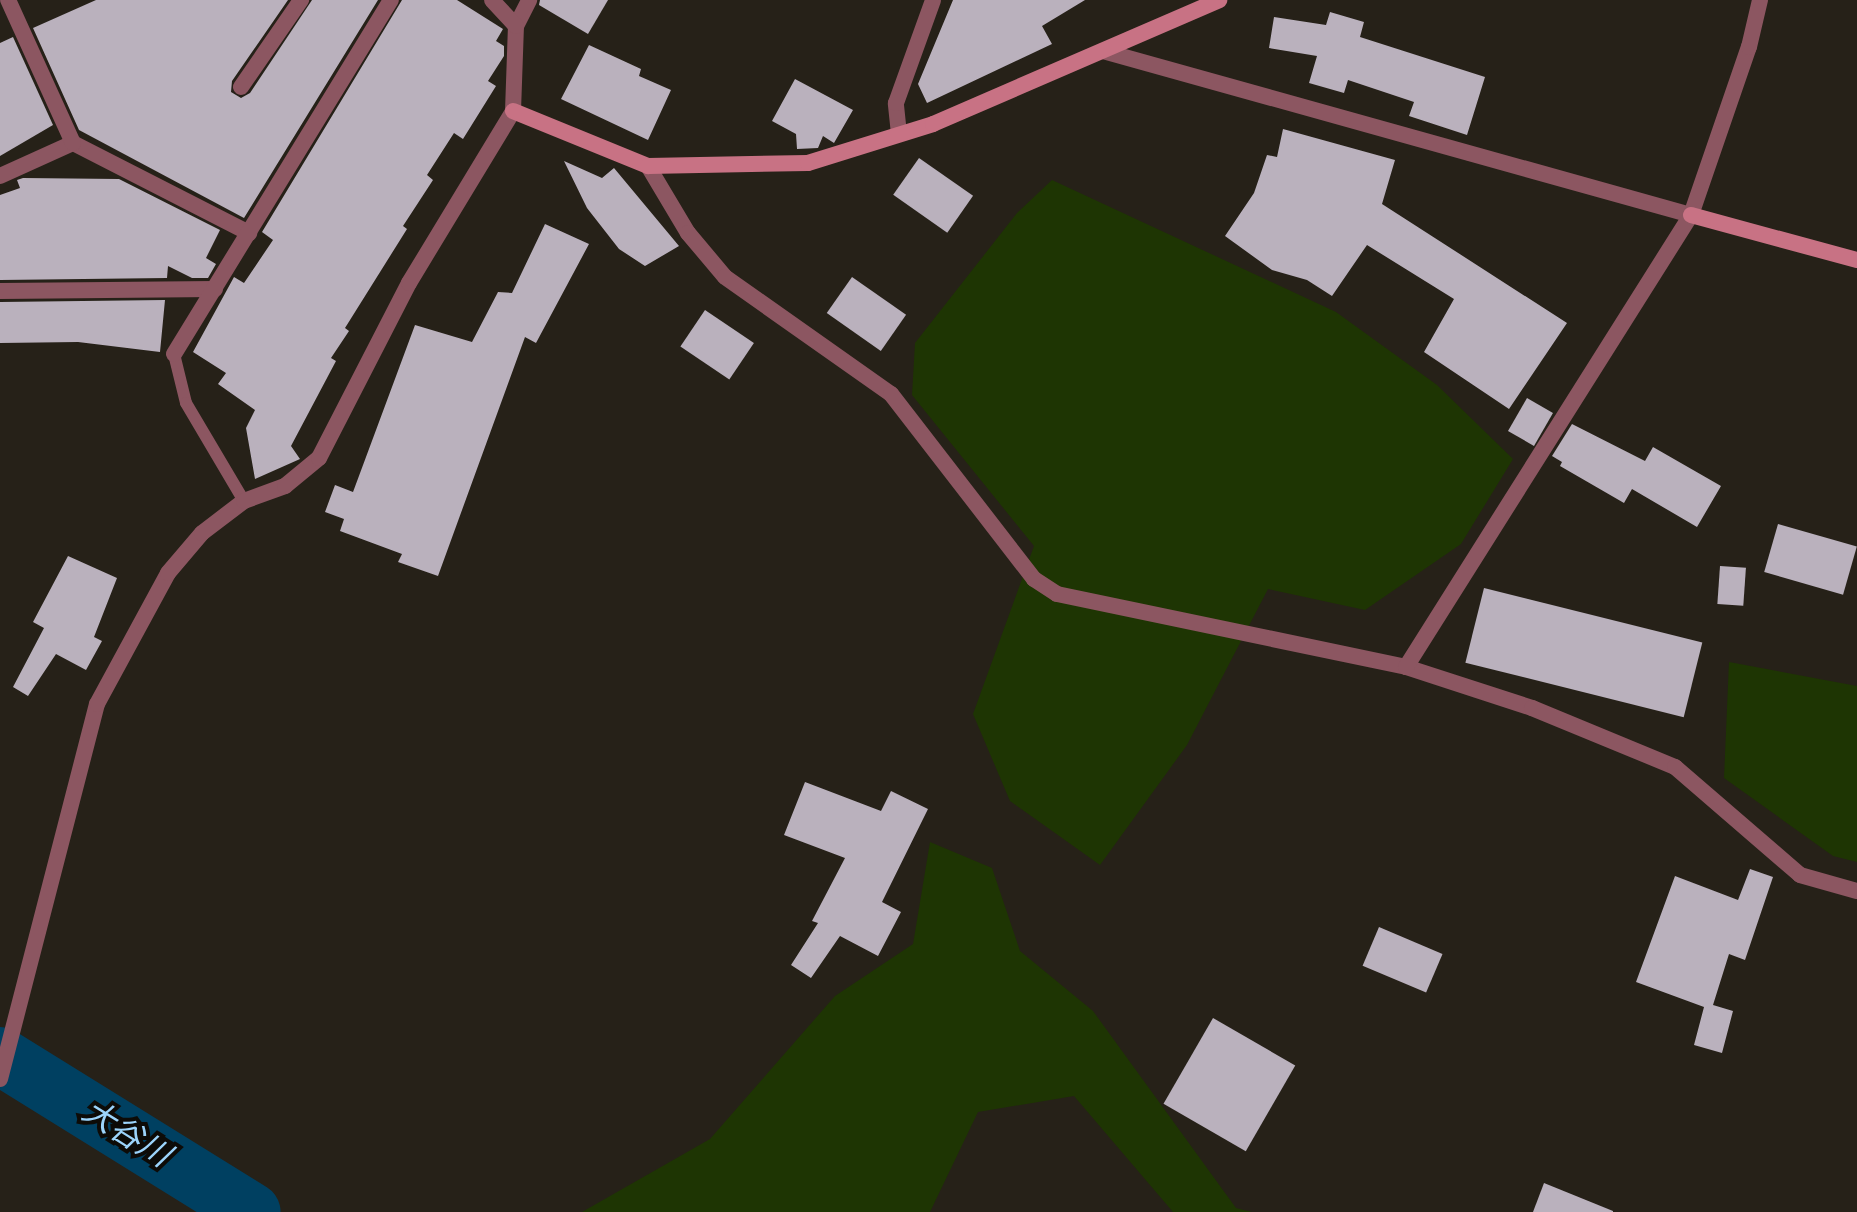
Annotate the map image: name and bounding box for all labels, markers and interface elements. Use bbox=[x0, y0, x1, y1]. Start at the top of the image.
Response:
water label: 大谷川 bbox=[75, 1092, 177, 1176]

